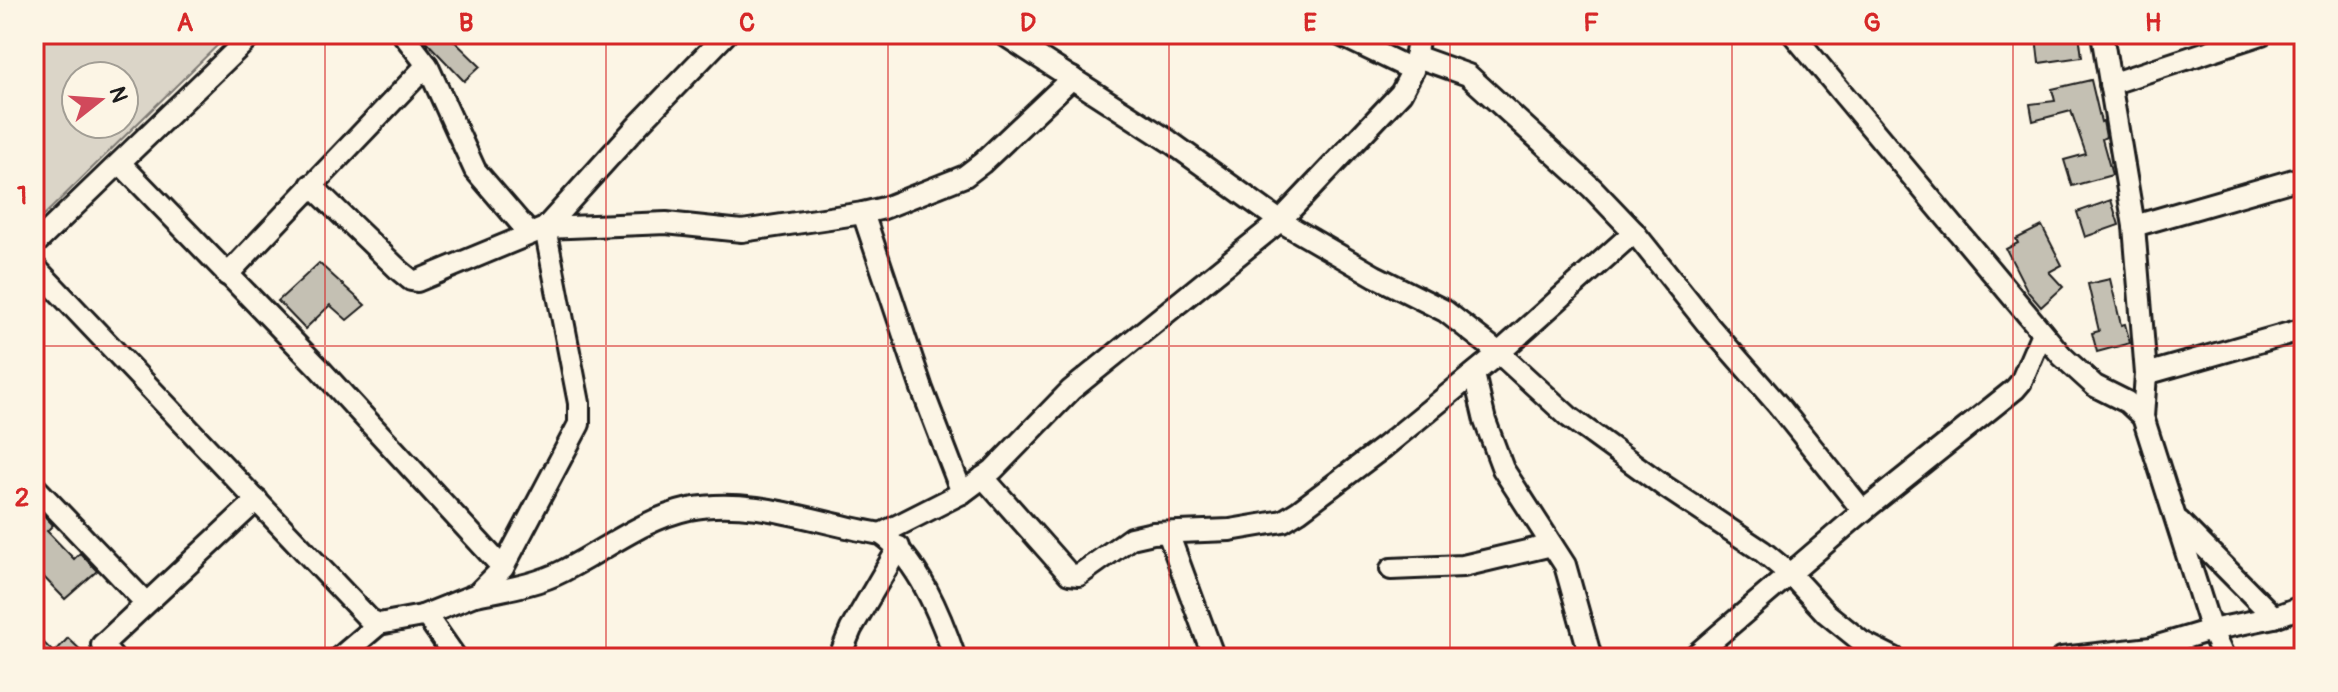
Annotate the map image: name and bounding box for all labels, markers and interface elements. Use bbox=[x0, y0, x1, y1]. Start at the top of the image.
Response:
text: A bbox=[177, 7, 194, 39]
text: B bbox=[459, 7, 473, 39]
text: C bbox=[739, 7, 755, 39]
text: D bbox=[1020, 7, 1036, 39]
text: E bbox=[1303, 7, 1317, 39]
text: F bbox=[1583, 7, 1599, 39]
text: G bbox=[1863, 7, 1881, 39]
text: H bbox=[2145, 7, 2161, 39]
north arrow bbox=[60, 60, 140, 140]
text: N bbox=[103, 83, 134, 106]
text: 1 bbox=[17, 180, 27, 212]
text: 2 bbox=[15, 482, 29, 514]

